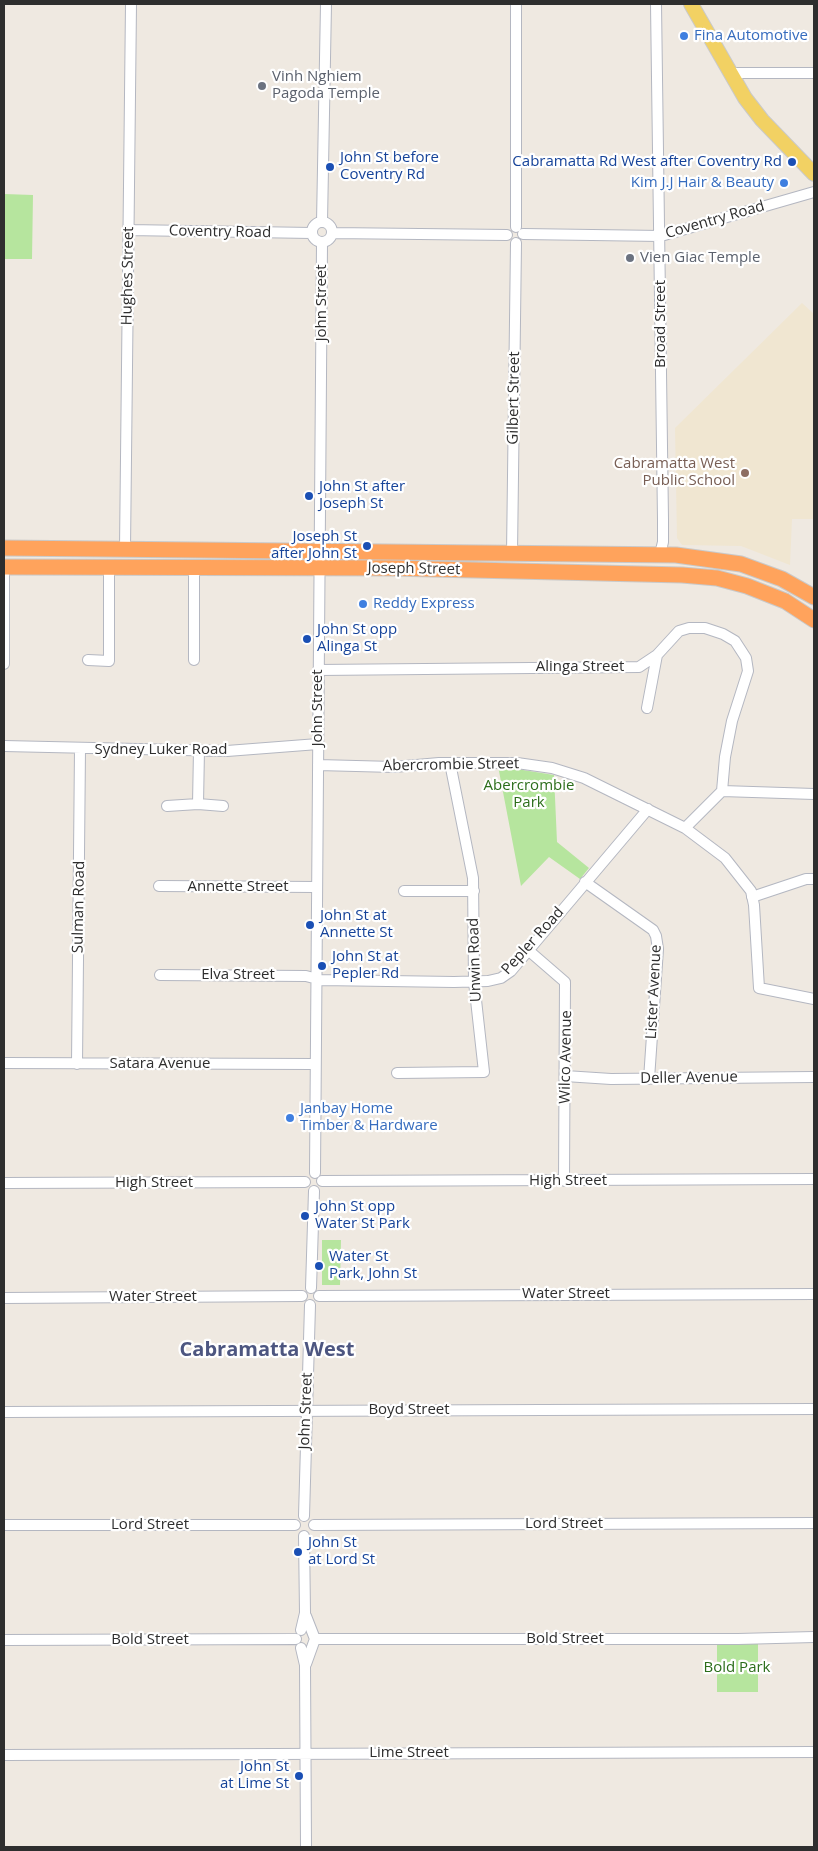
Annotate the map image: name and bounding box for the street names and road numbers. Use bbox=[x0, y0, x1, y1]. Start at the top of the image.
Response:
street label: Coventry Road bbox=[663, 197, 767, 243]
street label: Coventry Road bbox=[169, 222, 271, 242]
street label: Hughes Street bbox=[118, 226, 138, 326]
street label: John Street bbox=[313, 264, 331, 342]
street label: Broad Street bbox=[652, 280, 670, 368]
street label: Gilbert Street bbox=[504, 351, 524, 445]
street label: Joseph Street bbox=[367, 559, 461, 579]
street label: Alinga Street bbox=[536, 658, 624, 676]
street label: John Street bbox=[309, 669, 327, 747]
street label: Sydney Luker Road bbox=[94, 741, 228, 759]
street label: Abercrombie Street bbox=[383, 755, 519, 775]
street label: Sulman Road bbox=[69, 861, 89, 953]
street label: Annette Street bbox=[187, 878, 289, 896]
street label: Pepler Road bbox=[498, 904, 568, 978]
street label: Unwin Road bbox=[465, 917, 485, 1003]
street label: Lister Avenue bbox=[643, 944, 665, 1040]
street label: Elva Street bbox=[201, 966, 275, 984]
street label: Wilco Avenue bbox=[556, 1010, 576, 1104]
street label: Satara Avenue bbox=[110, 1055, 210, 1073]
street label: Deller Avenue bbox=[640, 1068, 738, 1088]
street label: High Street bbox=[529, 1172, 607, 1190]
street label: High Street bbox=[115, 1174, 193, 1192]
street label: Water Street bbox=[522, 1285, 610, 1303]
street label: Water Street bbox=[109, 1288, 197, 1306]
street label: John Street bbox=[296, 1372, 316, 1450]
street label: Boyd Street bbox=[368, 1401, 450, 1419]
street label: Lord Street bbox=[525, 1515, 603, 1533]
street label: Lord Street bbox=[111, 1516, 189, 1534]
street label: Bold Street bbox=[526, 1630, 604, 1648]
street label: Bold Street bbox=[111, 1631, 189, 1649]
street label: Lime Street bbox=[369, 1744, 449, 1762]

